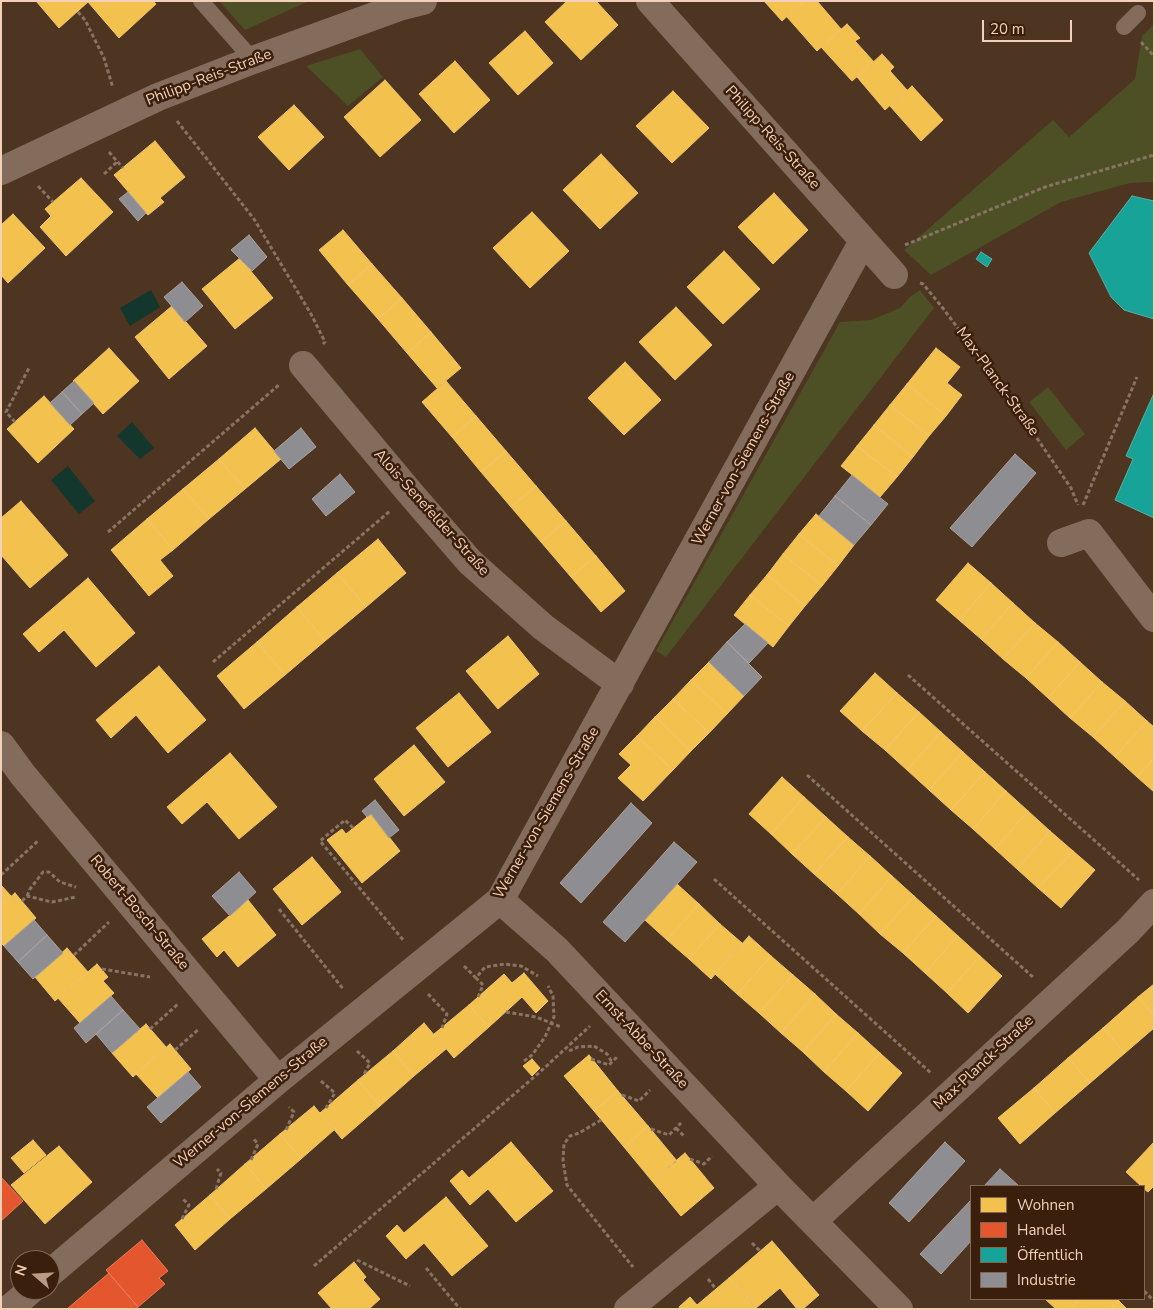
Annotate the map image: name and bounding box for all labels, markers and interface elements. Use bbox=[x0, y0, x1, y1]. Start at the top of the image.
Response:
scale bar bbox=[985, 10, 1075, 42]
text: 20 m bbox=[990, 19, 1025, 39]
street label: Philipp-Reis-Straße bbox=[144, 46, 274, 110]
street label: Philipp-Reis-Straße bbox=[721, 83, 823, 193]
street label: Max-Planck-Straße bbox=[952, 324, 1042, 440]
street label: Werner-von-Siemens-Straße bbox=[689, 369, 799, 549]
street label: Alois-Senefelder-Straße bbox=[369, 446, 493, 580]
street label: Werner-von-Siemens-Straße bbox=[490, 724, 604, 902]
street label: Robert-Bosch-Straße bbox=[86, 852, 192, 974]
street label: Ernst-Abbe-Straße bbox=[591, 987, 691, 1093]
street label: Max-Planck-Straße bbox=[930, 1012, 1038, 1114]
street label: Werner-von-Siemens-Straße bbox=[170, 1033, 332, 1173]
legend bbox=[970, 1185, 1145, 1300]
text: Wohnen bbox=[1017, 1195, 1075, 1215]
text: Handel bbox=[1017, 1220, 1066, 1240]
text: Öffentlich bbox=[1017, 1245, 1083, 1265]
north arrow bbox=[10, 1250, 60, 1300]
text: N bbox=[11, 1262, 32, 1278]
text: Industrie bbox=[1017, 1270, 1076, 1290]

